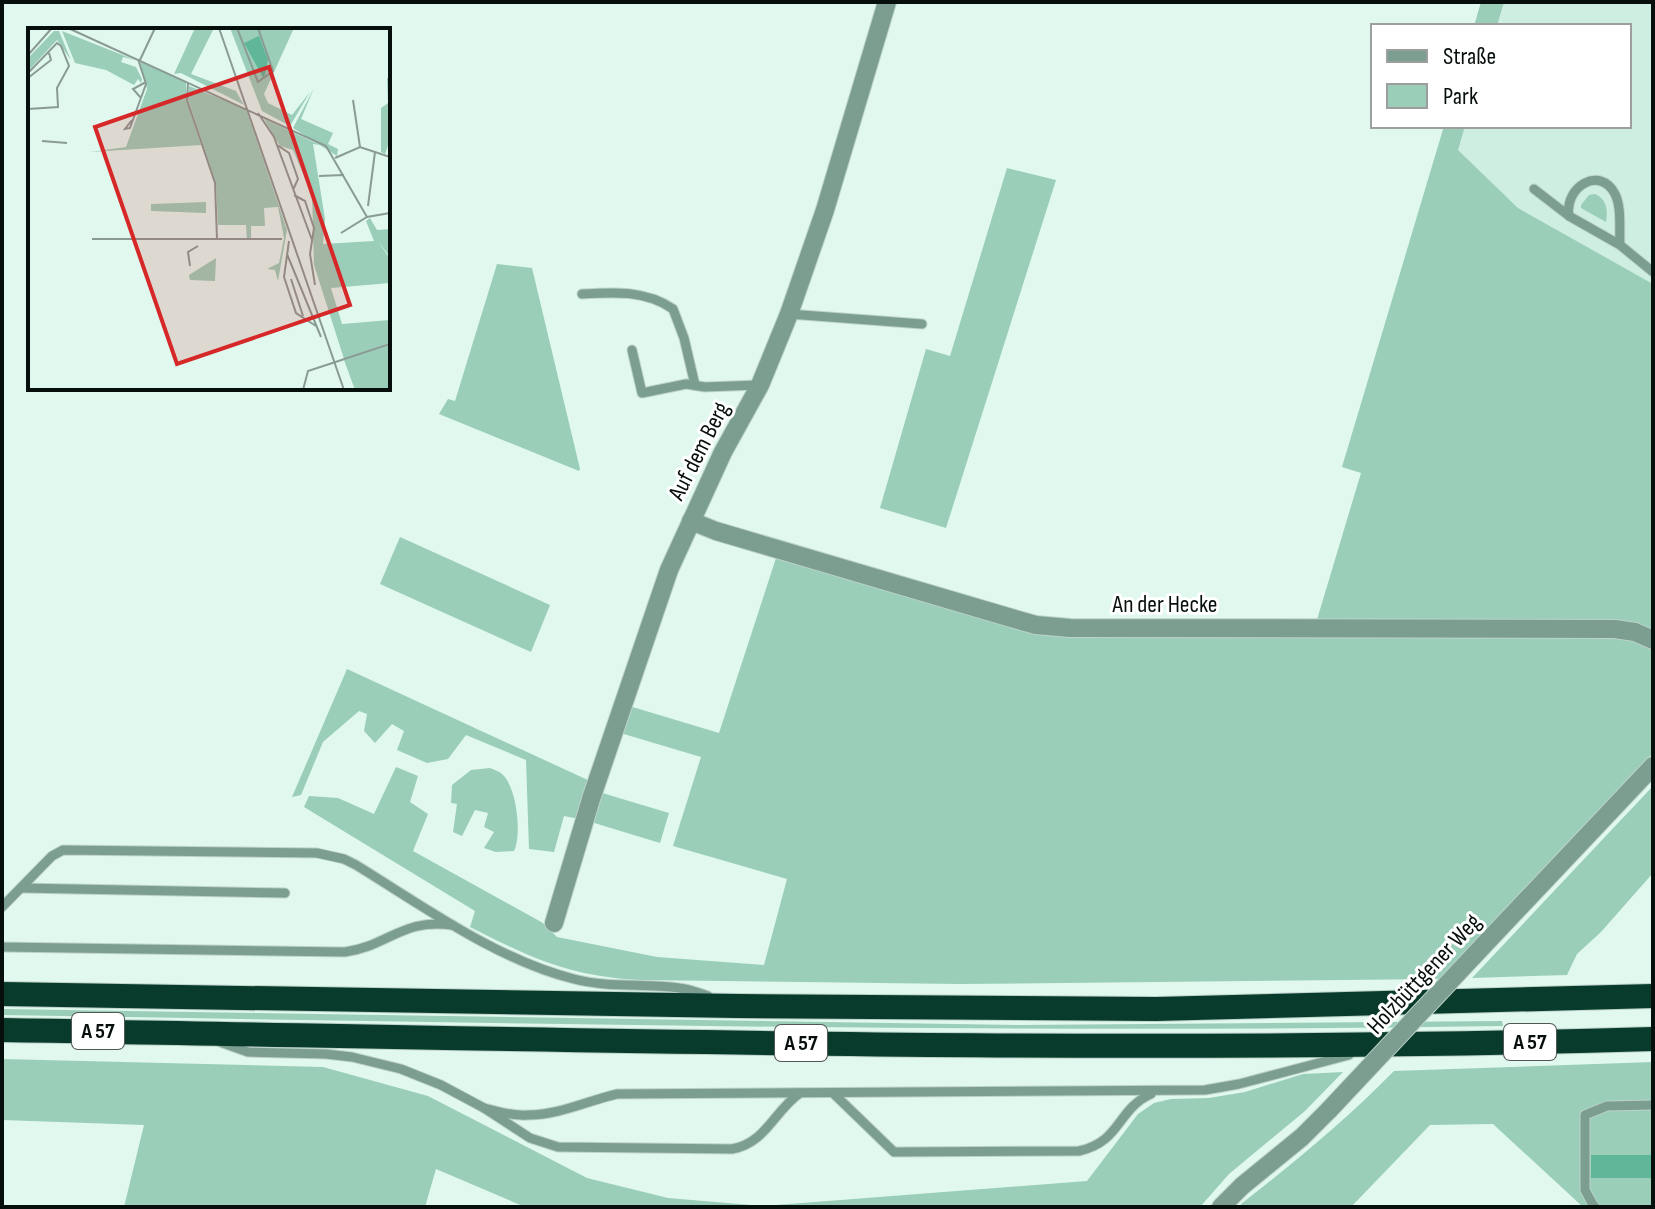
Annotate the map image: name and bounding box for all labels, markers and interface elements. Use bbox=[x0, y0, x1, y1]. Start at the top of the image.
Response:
legend bbox=[1371, 24, 1631, 128]
inset map bbox=[28, 28, 390, 390]
text: Straße bbox=[1443, 42, 1496, 71]
text: Park bbox=[1443, 82, 1478, 111]
street label: Auf dem Berg bbox=[662, 397, 736, 506]
street label: An der Hecke bbox=[1111, 590, 1218, 619]
street label: Holzbüttgener Weg bbox=[1361, 908, 1487, 1040]
road number: A 57 bbox=[72, 1013, 124, 1049]
road number: A 57 bbox=[1504, 1024, 1556, 1060]
road number: A 57 bbox=[775, 1025, 827, 1061]

